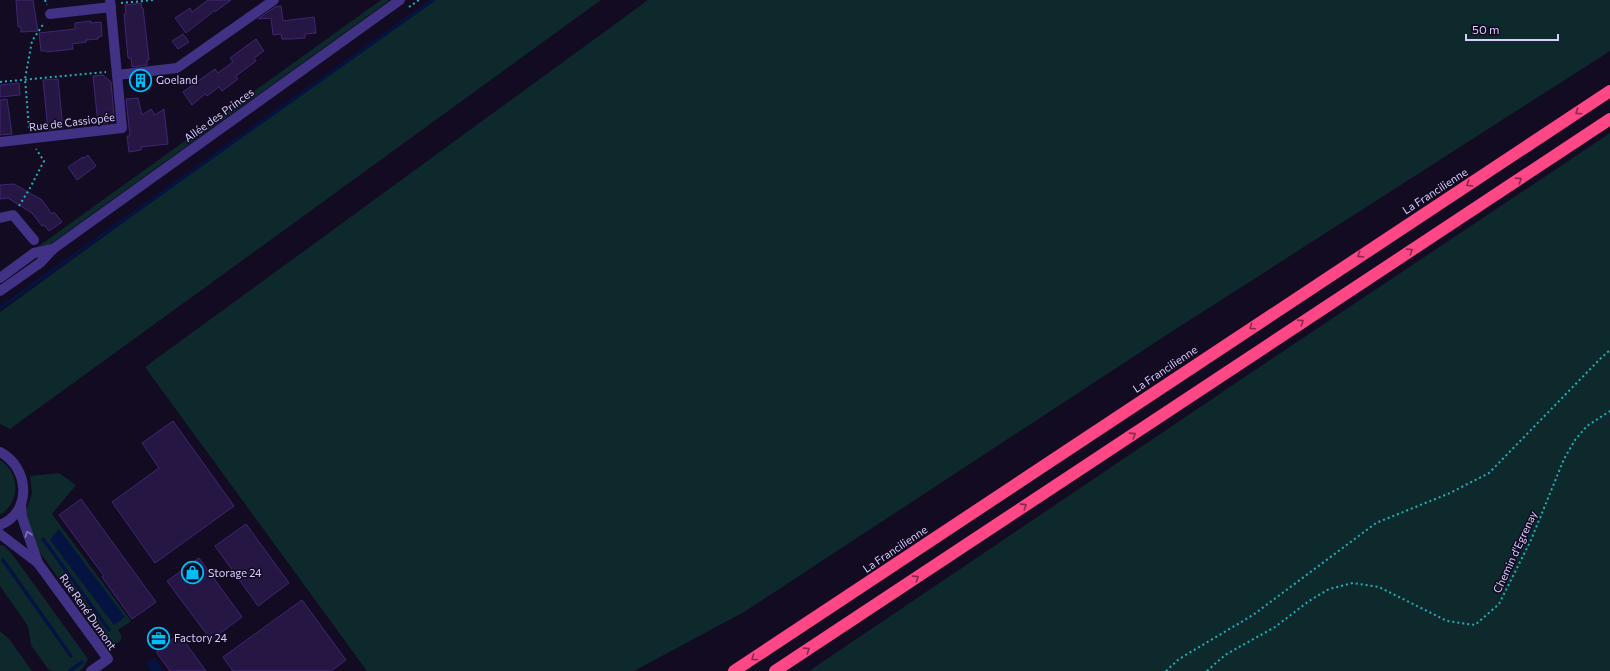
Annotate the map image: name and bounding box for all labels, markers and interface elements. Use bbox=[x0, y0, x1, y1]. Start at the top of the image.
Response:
scale bar bbox=[1466, 16, 1558, 42]
text: 50 m bbox=[1472, 22, 1500, 36]
building icon: Goeland bbox=[128, 67, 154, 93]
place label: Goeland bbox=[156, 73, 198, 86]
street label: Allée des Princes bbox=[181, 85, 256, 144]
one-way arrow bbox=[1575, 107, 1582, 114]
street label: Rue de Cassiopée bbox=[28, 110, 116, 133]
street label: La Francilienne bbox=[1400, 165, 1470, 216]
one-way arrow bbox=[1515, 177, 1522, 185]
one-way arrow bbox=[1466, 179, 1473, 187]
one-way arrow bbox=[1406, 248, 1413, 256]
one-way arrow bbox=[1358, 251, 1365, 258]
one-way arrow bbox=[1297, 320, 1304, 327]
one-way arrow bbox=[1249, 322, 1256, 330]
street label: La Francilienne bbox=[1130, 342, 1200, 395]
one-way arrow bbox=[1128, 432, 1135, 439]
one-way arrow bbox=[1020, 503, 1027, 511]
street label: Chemin d'Egrenay bbox=[1490, 508, 1539, 595]
street label: La Francilienne bbox=[860, 522, 930, 575]
one-way arrow bbox=[24, 530, 33, 537]
shop icon: Storage 24 bbox=[180, 560, 206, 586]
place label: Storage 24 bbox=[208, 566, 262, 579]
street label: Rue René Dumont bbox=[57, 571, 120, 653]
one-way arrow bbox=[911, 576, 918, 583]
office icon: Factory 24 bbox=[146, 625, 172, 651]
place label: Factory 24 bbox=[174, 631, 227, 644]
one-way arrow bbox=[803, 647, 810, 654]
one-way arrow bbox=[751, 653, 758, 661]

